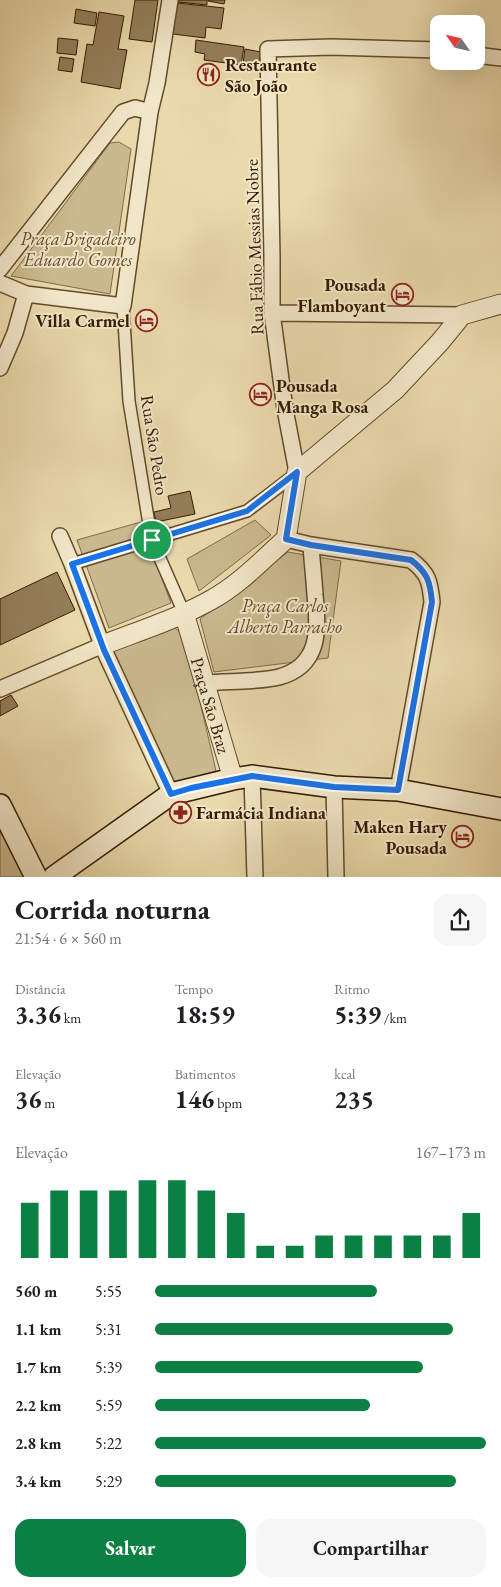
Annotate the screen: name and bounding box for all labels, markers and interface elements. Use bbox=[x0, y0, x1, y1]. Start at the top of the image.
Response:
north arrow bbox=[430, 15, 485, 70]
map controls bbox=[430, 15, 485, 70]
place label: Restaurante São João bbox=[225, 53, 317, 97]
restaurant icon: Restaurante São João bbox=[197, 62, 221, 86]
street label: Rua Fábio Messias Nobre bbox=[239, 159, 269, 335]
park label: Praça Brigadeiro Eduardo Gomes bbox=[20, 227, 136, 271]
place label: Pousada Flamboyant bbox=[298, 273, 386, 317]
hotel icon: Pousada Flamboyant bbox=[390, 282, 414, 306]
hotel icon: Villa Carmel bbox=[134, 308, 158, 332]
place label: Villa Carmel bbox=[35, 309, 130, 332]
place label: Pousada Manga Rosa bbox=[276, 374, 369, 418]
hotel icon: Pousada Manga Rosa bbox=[248, 383, 272, 407]
street label: Rua São Pedro bbox=[136, 393, 174, 497]
pin bbox=[131, 519, 173, 561]
icon: arrive bbox=[138, 526, 166, 554]
park label: Praça Carlos Alberto Parracho bbox=[226, 594, 342, 638]
street label: Praça São Braz bbox=[186, 654, 236, 756]
pharmacy icon: Farmácia Indiana bbox=[168, 800, 192, 824]
place label: Farmácia Indiana bbox=[196, 801, 326, 824]
place label: Maken Hary Pousada bbox=[353, 815, 447, 859]
hotel icon: Maken Hary Pousada bbox=[451, 824, 475, 848]
text: Corrida noturna bbox=[15, 891, 210, 927]
button: share bbox=[434, 894, 486, 946]
text: 21:54 · 6 × 560 m bbox=[15, 928, 122, 949]
text: Distância bbox=[15, 980, 66, 998]
text: Tempo bbox=[175, 980, 213, 998]
text: Ritmo bbox=[334, 980, 370, 998]
text: 3.36 bbox=[15, 998, 61, 1030]
text: 18:59 bbox=[175, 998, 235, 1030]
text: 5:39 bbox=[334, 998, 381, 1030]
text: km bbox=[61, 1009, 81, 1027]
text: /km bbox=[381, 1009, 407, 1027]
text: Elevação bbox=[15, 1065, 61, 1083]
text: Batimentos bbox=[175, 1065, 236, 1083]
text: kcal bbox=[334, 1065, 355, 1083]
text: 36 bbox=[15, 1083, 41, 1115]
text: 146 bbox=[175, 1083, 214, 1115]
text: 235 bbox=[334, 1083, 374, 1115]
text: m bbox=[41, 1094, 55, 1112]
text: bpm bbox=[214, 1094, 243, 1112]
text: Elevação bbox=[15, 1142, 68, 1163]
text: 167–173 m bbox=[415, 1142, 486, 1163]
text: 560 m bbox=[15, 1281, 57, 1302]
text: 5:55 bbox=[95, 1281, 122, 1302]
text: 1.1 km bbox=[15, 1319, 61, 1340]
text: 5:31 bbox=[95, 1319, 122, 1340]
text: 1.7 km bbox=[15, 1357, 61, 1378]
text: 5:39 bbox=[95, 1357, 122, 1378]
text: 2.2 km bbox=[15, 1395, 61, 1416]
text: 5:59 bbox=[95, 1395, 122, 1416]
text: 2.8 km bbox=[15, 1433, 61, 1454]
text: 5:22 bbox=[95, 1433, 122, 1454]
text: 3.4 km bbox=[15, 1471, 61, 1492]
text: 5:29 bbox=[95, 1471, 122, 1492]
button: Salvar bbox=[15, 1519, 246, 1577]
button: Compartilhar bbox=[256, 1519, 486, 1577]

